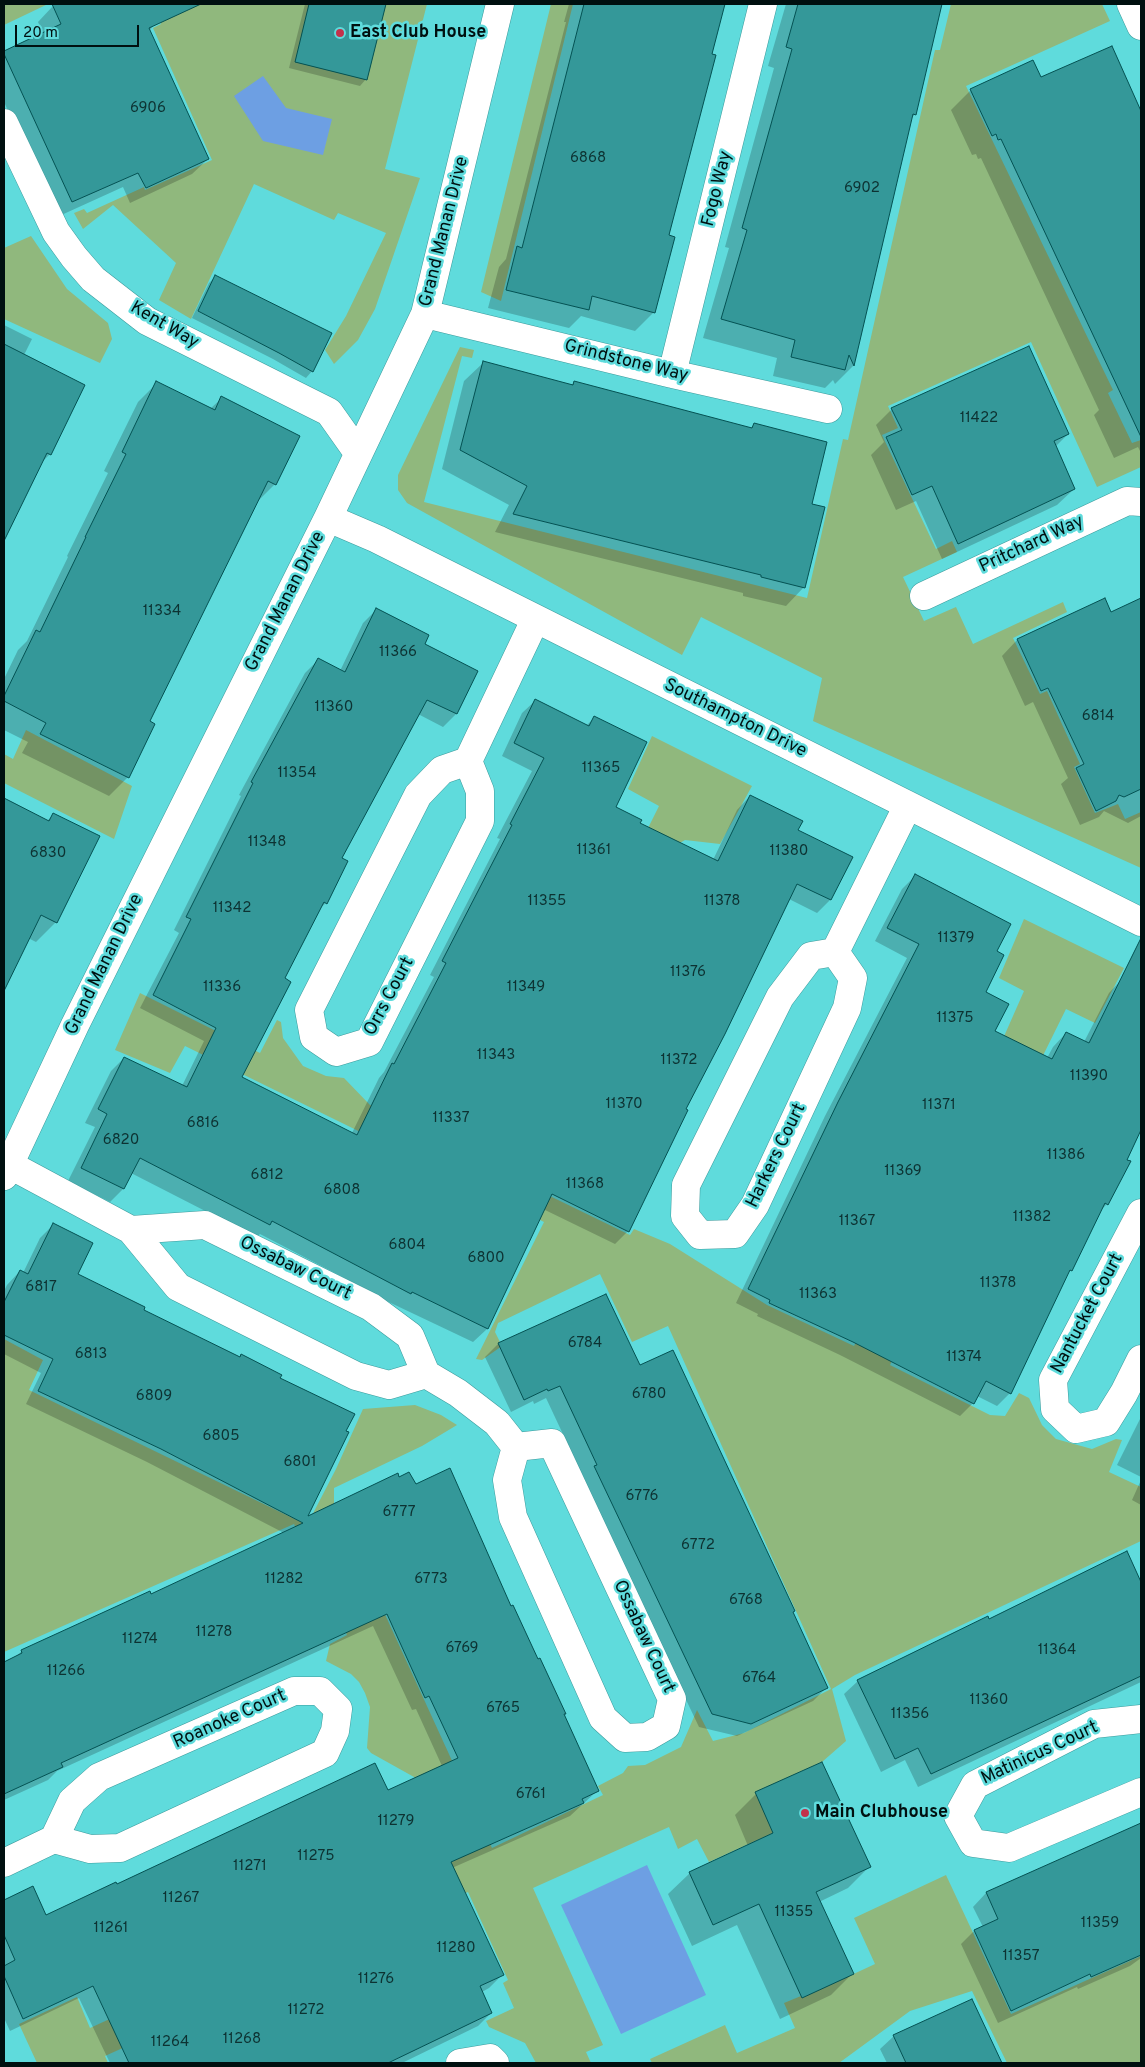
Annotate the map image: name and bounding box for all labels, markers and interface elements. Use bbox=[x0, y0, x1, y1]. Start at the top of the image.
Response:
scale bar bbox=[18, 15, 141, 47]
place label: East Club House bbox=[350, 22, 486, 44]
text: 20 m bbox=[23, 24, 58, 43]
marker: East Club House bbox=[334, 27, 346, 39]
house number: 6906 bbox=[130, 100, 166, 118]
street label: Fogo Way bbox=[698, 149, 738, 229]
house number: 6868 bbox=[570, 150, 606, 168]
street label: Grand Manan Drive bbox=[416, 155, 474, 309]
house number: 6902 bbox=[844, 180, 880, 198]
street label: Kent Way bbox=[126, 298, 202, 354]
street label: Grindstone Way bbox=[562, 336, 690, 388]
house number: 11422 bbox=[960, 410, 998, 428]
street label: Pritchard Way bbox=[976, 511, 1088, 579]
street label: Grand Manan Drive bbox=[241, 528, 331, 676]
house number: 11334 bbox=[143, 603, 181, 621]
house number: 11366 bbox=[379, 644, 417, 662]
street label: Southampton Drive bbox=[660, 675, 810, 763]
house number: 11360 bbox=[315, 699, 353, 717]
house number: 6814 bbox=[1082, 708, 1114, 726]
house number: 11365 bbox=[582, 760, 620, 778]
house number: 11354 bbox=[277, 765, 317, 783]
house number: 11348 bbox=[248, 834, 286, 852]
house number: 11361 bbox=[577, 842, 611, 860]
house number: 11380 bbox=[770, 843, 808, 861]
house number: 6830 bbox=[30, 845, 66, 863]
street label: Grand Manan Drive bbox=[62, 891, 148, 1039]
house number: 11355 bbox=[528, 893, 566, 911]
house number: 11378 bbox=[704, 893, 740, 911]
house number: 11342 bbox=[213, 900, 251, 918]
house number: 11379 bbox=[938, 930, 974, 948]
street label: Orrs Court bbox=[360, 954, 420, 1040]
house number: 11376 bbox=[670, 964, 706, 982]
house number: 11336 bbox=[203, 979, 241, 997]
house number: 11349 bbox=[507, 979, 545, 997]
house number: 11375 bbox=[936, 1010, 974, 1028]
house number: 11343 bbox=[477, 1047, 515, 1065]
house number: 11372 bbox=[661, 1052, 697, 1070]
house number: 11390 bbox=[1070, 1068, 1108, 1086]
house number: 11370 bbox=[605, 1096, 643, 1114]
house number: 11371 bbox=[922, 1097, 956, 1115]
street label: Harkers Court bbox=[742, 1100, 812, 1212]
house number: 11337 bbox=[433, 1110, 469, 1128]
house number: 6816 bbox=[187, 1115, 219, 1133]
house number: 6820 bbox=[103, 1132, 139, 1150]
house number: 11386 bbox=[1047, 1147, 1085, 1165]
house number: 11369 bbox=[884, 1163, 922, 1181]
house number: 6812 bbox=[251, 1167, 283, 1185]
house number: 11368 bbox=[566, 1176, 604, 1194]
house number: 6808 bbox=[324, 1182, 360, 1200]
house number: 11382 bbox=[1013, 1209, 1051, 1227]
house number: 11367 bbox=[839, 1213, 875, 1231]
street label: Ossabaw Court bbox=[236, 1233, 354, 1305]
house number: 6804 bbox=[389, 1237, 425, 1255]
house number: 6800 bbox=[467, 1250, 505, 1268]
street label: Nantucket Court bbox=[1047, 1250, 1129, 1378]
house number: 11378 bbox=[980, 1275, 1016, 1293]
house number: 6817 bbox=[25, 1279, 57, 1297]
house number: 11363 bbox=[799, 1286, 837, 1304]
house number: 6784 bbox=[568, 1335, 602, 1353]
house number: 6813 bbox=[75, 1346, 107, 1364]
house number: 11374 bbox=[946, 1349, 982, 1367]
house number: 6780 bbox=[632, 1386, 666, 1404]
house number: 6809 bbox=[136, 1388, 172, 1406]
house number: 6805 bbox=[203, 1428, 239, 1446]
house number: 6801 bbox=[283, 1454, 317, 1472]
house number: 6776 bbox=[625, 1488, 659, 1506]
house number: 6777 bbox=[382, 1504, 416, 1522]
house number: 6772 bbox=[681, 1537, 715, 1555]
house number: 11282 bbox=[265, 1571, 303, 1589]
house number: 6773 bbox=[414, 1571, 448, 1589]
street label: Ossabaw Court bbox=[607, 1577, 679, 1697]
house number: 6768 bbox=[729, 1592, 763, 1610]
house number: 11278 bbox=[196, 1624, 232, 1642]
house number: 11274 bbox=[122, 1631, 158, 1649]
house number: 6769 bbox=[445, 1640, 479, 1658]
house number: 11364 bbox=[1038, 1642, 1076, 1660]
house number: 11266 bbox=[47, 1663, 85, 1681]
house number: 6764 bbox=[742, 1670, 776, 1688]
street label: Roanoke Court bbox=[170, 1686, 290, 1754]
house number: 11360 bbox=[970, 1692, 1008, 1710]
house number: 6765 bbox=[486, 1700, 520, 1718]
house number: 11356 bbox=[891, 1706, 929, 1724]
street label: Matinicus Court bbox=[978, 1717, 1102, 1791]
house number: 6761 bbox=[516, 1786, 546, 1804]
place label: Main Clubhouse bbox=[815, 1802, 948, 1824]
marker: Main Clubhouse bbox=[799, 1807, 811, 1819]
house number: 11279 bbox=[377, 1813, 415, 1831]
house number: 11275 bbox=[297, 1848, 335, 1866]
house number: 11271 bbox=[233, 1858, 267, 1876]
house number: 11267 bbox=[163, 1890, 199, 1908]
house number: 11355 bbox=[775, 1904, 813, 1922]
house number: 11359 bbox=[1081, 1915, 1119, 1933]
house number: 11261 bbox=[94, 1920, 128, 1938]
house number: 11280 bbox=[436, 1940, 476, 1958]
house number: 11357 bbox=[1002, 1948, 1040, 1966]
house number: 11276 bbox=[358, 1971, 394, 1989]
house number: 11272 bbox=[287, 2002, 325, 2020]
house number: 11268 bbox=[223, 2031, 261, 2049]
house number: 11264 bbox=[151, 2034, 189, 2052]

